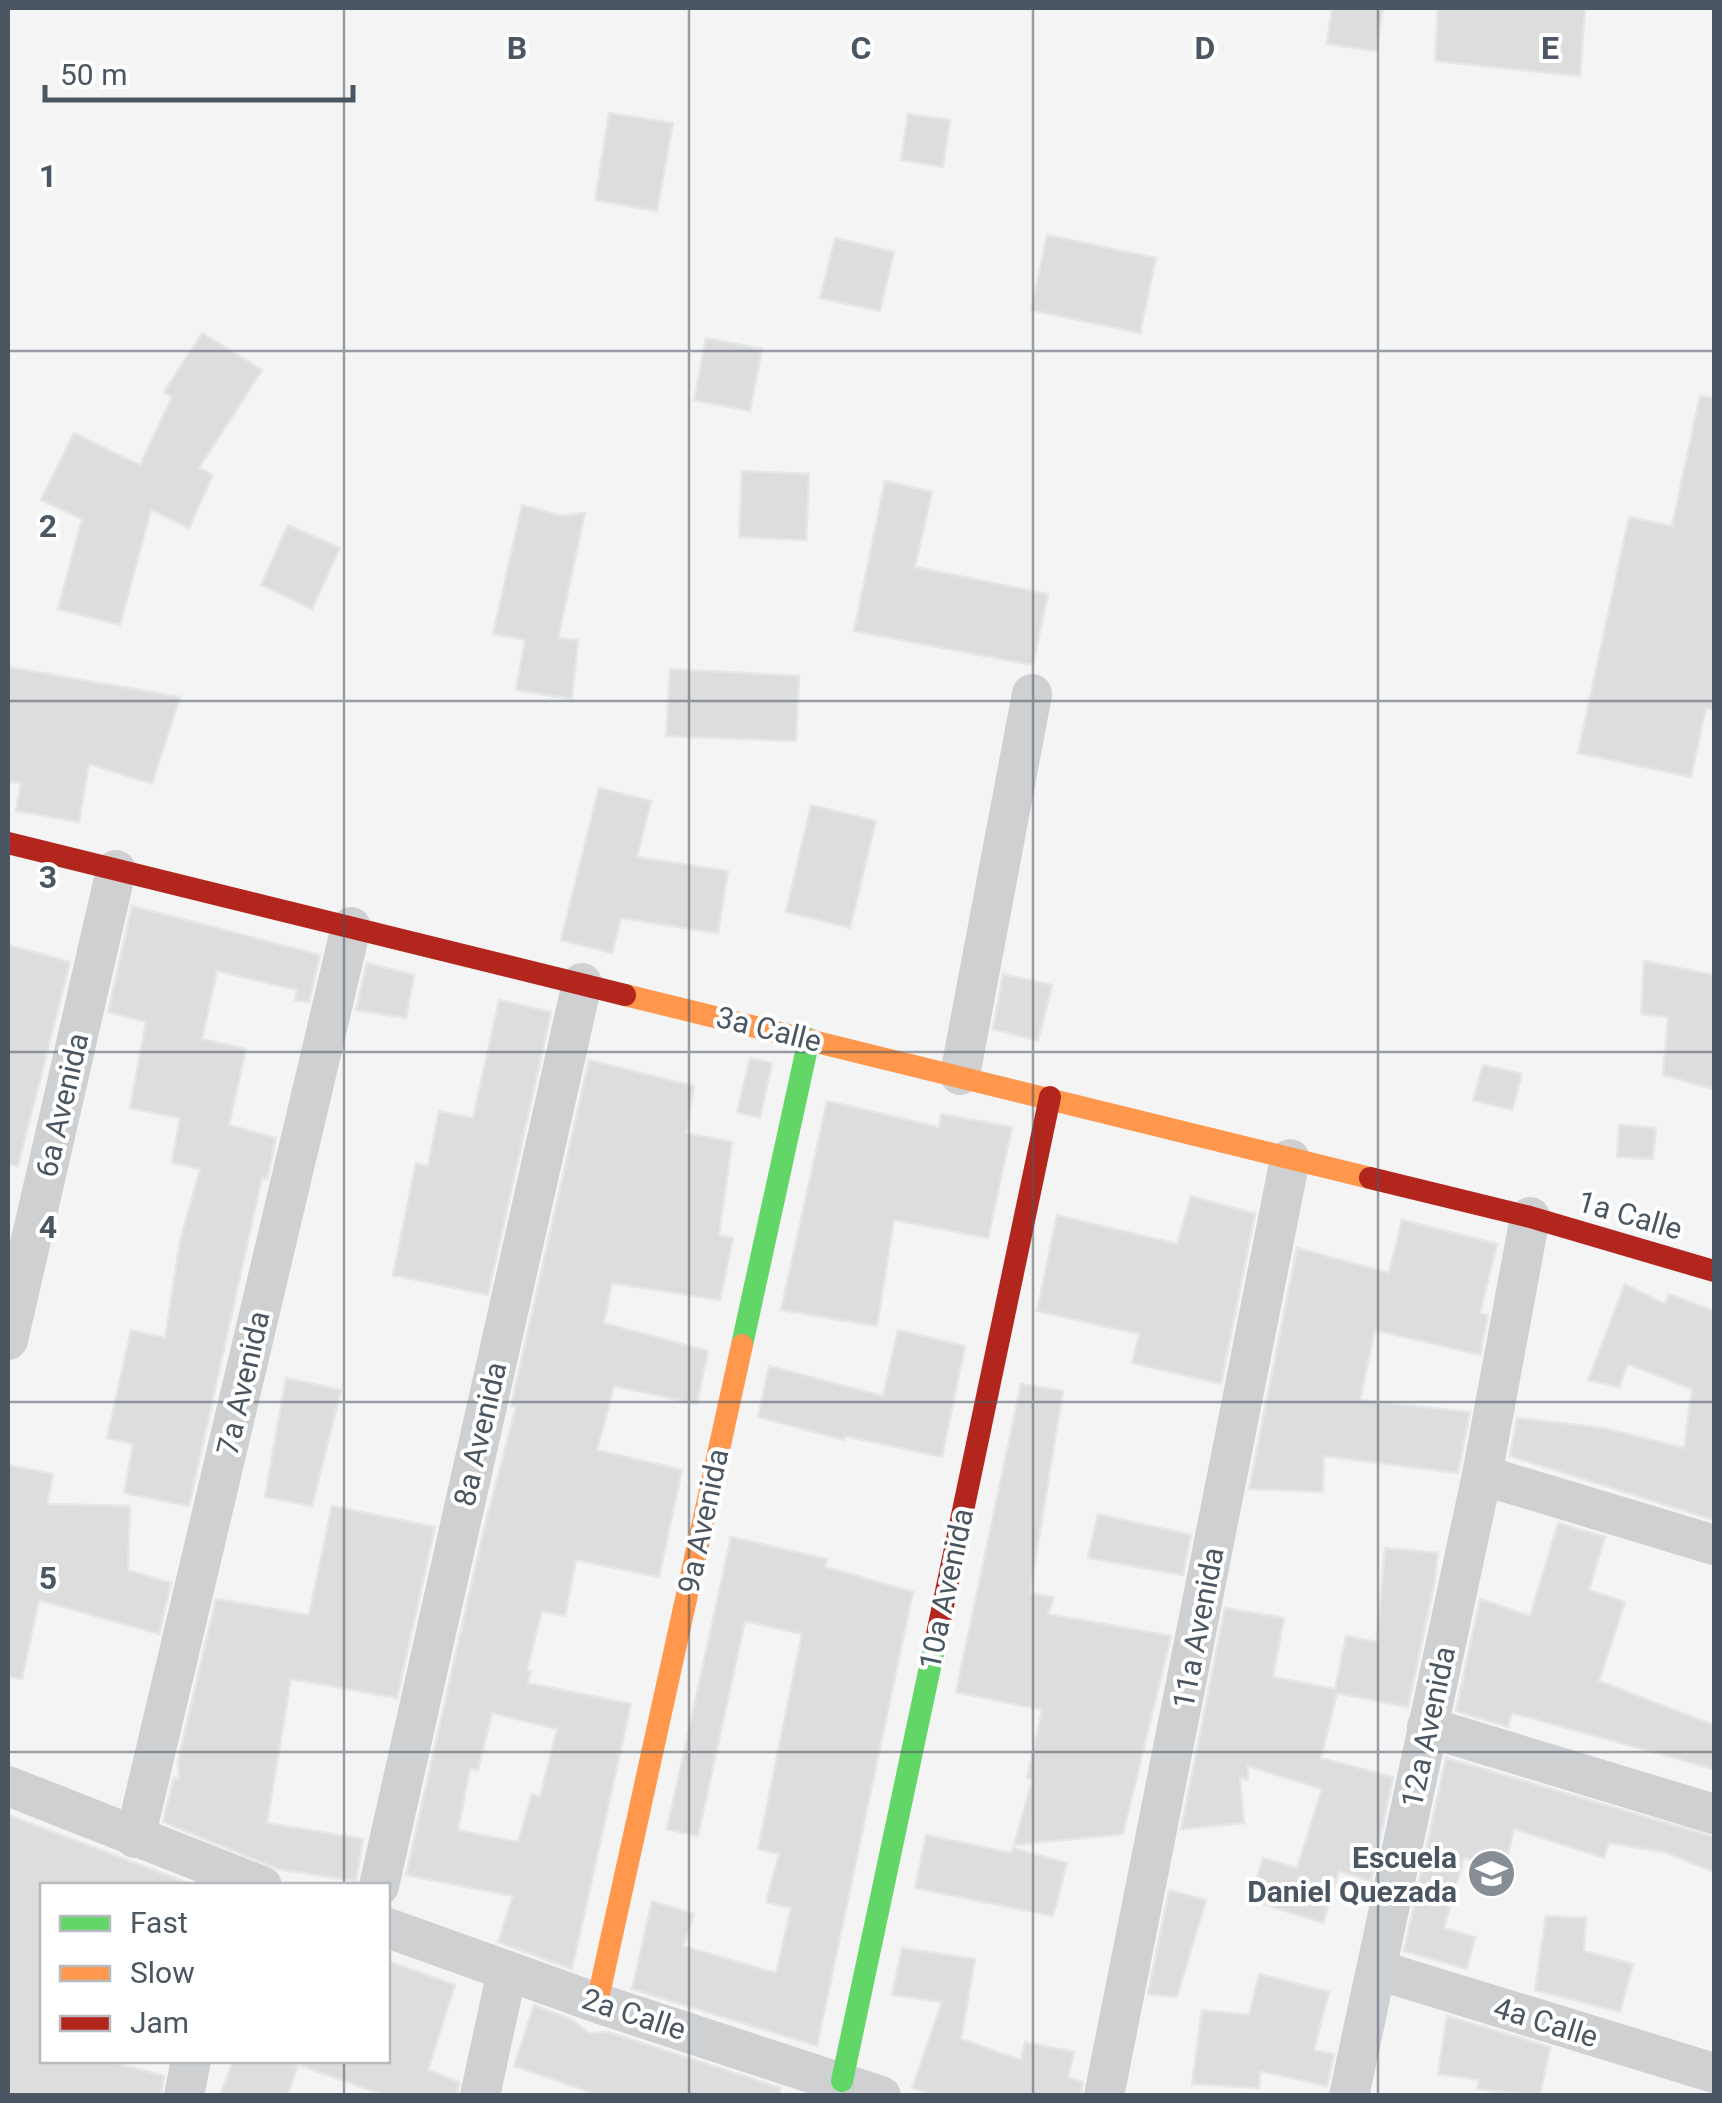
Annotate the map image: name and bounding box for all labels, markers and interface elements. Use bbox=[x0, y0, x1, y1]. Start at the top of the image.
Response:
text: B bbox=[507, 29, 527, 67]
text: C bbox=[851, 29, 871, 67]
text: D bbox=[1195, 29, 1215, 67]
text: E bbox=[1541, 29, 1559, 67]
scale bar bbox=[45, 40, 352, 102]
text: 50 m bbox=[60, 57, 127, 92]
text: 1 bbox=[39, 157, 57, 195]
text: 2 bbox=[39, 507, 57, 545]
text: 3 bbox=[39, 858, 57, 896]
street label: 3a Calle bbox=[713, 999, 825, 1059]
street label: 6a Avenida bbox=[28, 1030, 96, 1180]
street label: 1a Calle bbox=[1574, 1183, 1686, 1247]
text: 4 bbox=[39, 1208, 57, 1246]
street label: 7a Avenida bbox=[209, 1308, 277, 1458]
street label: 8a Avenida bbox=[446, 1359, 514, 1509]
street label: 9a Avenida bbox=[671, 1446, 735, 1596]
street label: 10a Avenida bbox=[912, 1505, 980, 1673]
street label: 11a Avenida bbox=[1165, 1544, 1231, 1712]
text: 5 bbox=[39, 1559, 57, 1597]
street label: 12a Avenida bbox=[1394, 1643, 1462, 1811]
place label: Escuela Daniel Quezada bbox=[1247, 1840, 1457, 1909]
school or university icon: Escuela Daniel Quezada bbox=[1466, 1848, 1518, 1900]
legend bbox=[40, 1883, 390, 2063]
text: Fast bbox=[130, 1905, 188, 1940]
text: Slow bbox=[130, 1955, 195, 1990]
street label: 2a Calle bbox=[578, 1981, 690, 2047]
street label: 4a Calle bbox=[1490, 1990, 1602, 2054]
text: Jam bbox=[130, 2005, 189, 2040]

